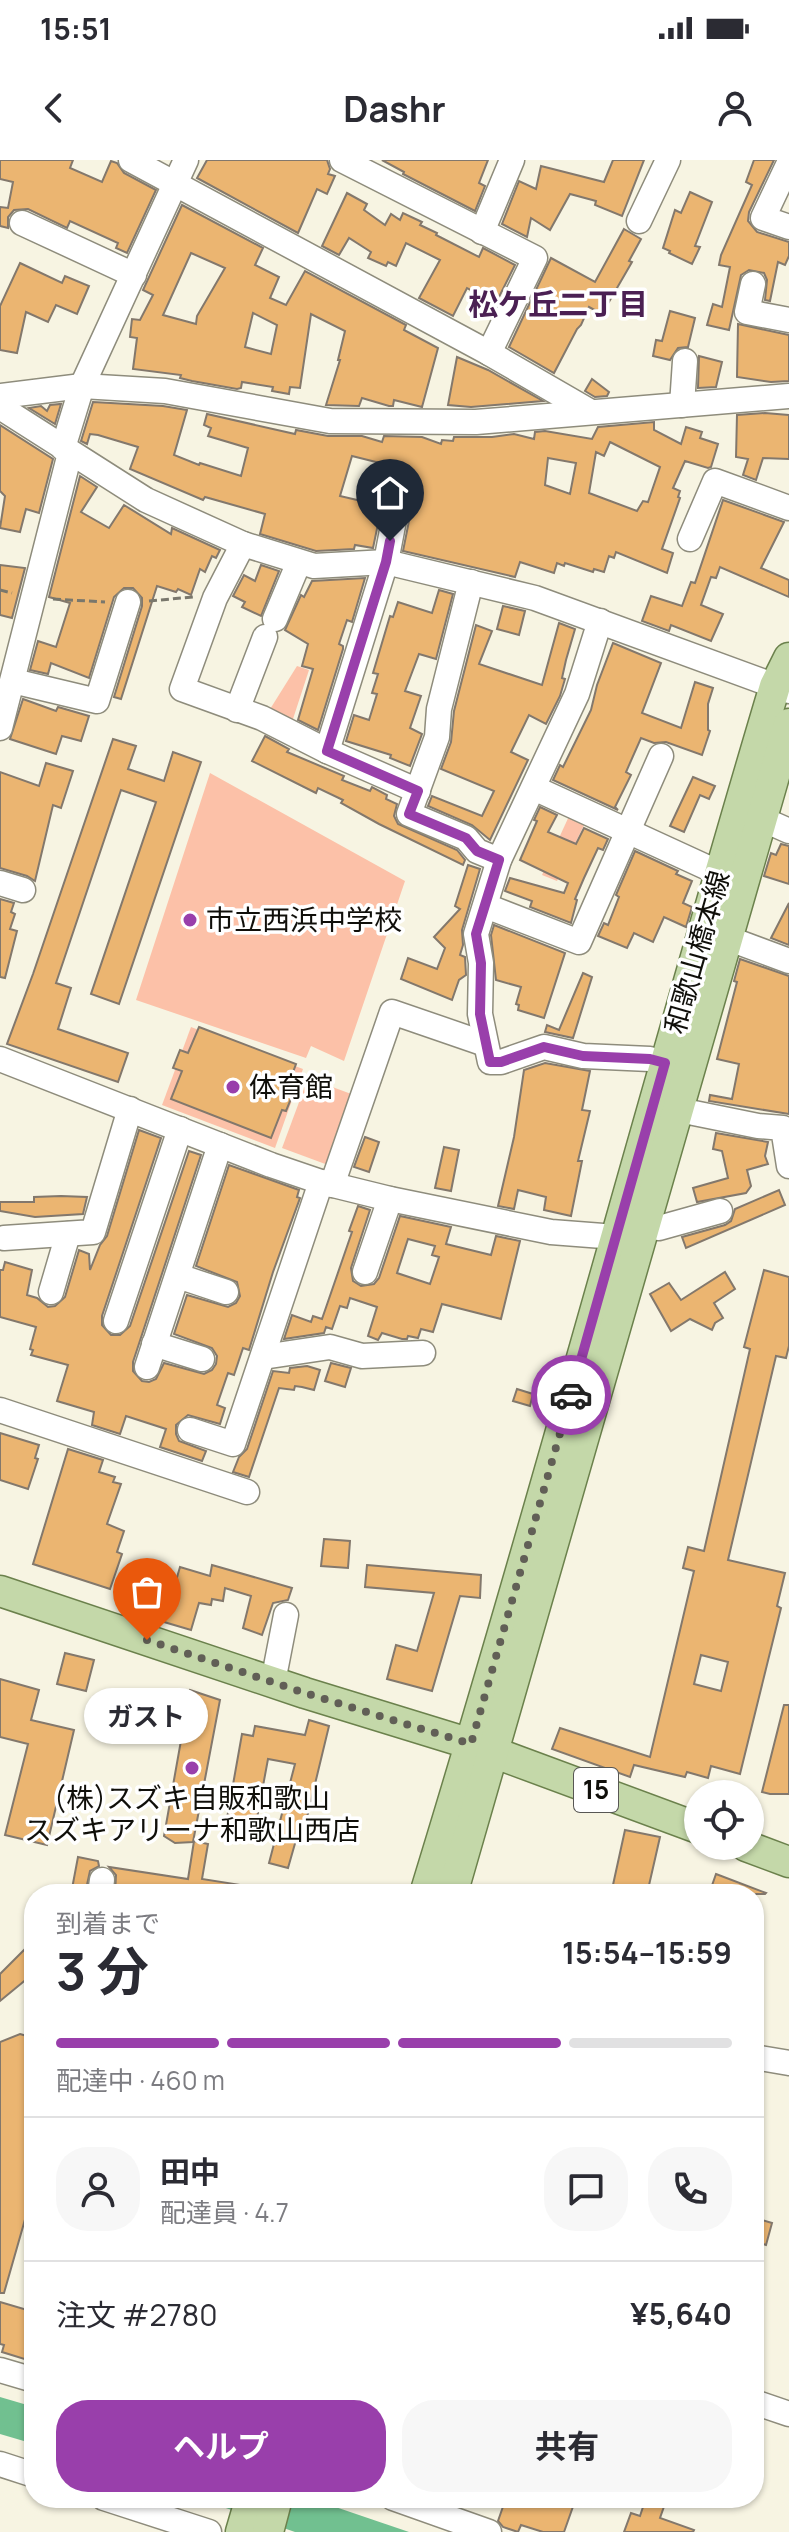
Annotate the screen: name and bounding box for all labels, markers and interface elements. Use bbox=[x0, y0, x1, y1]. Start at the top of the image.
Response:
text: 15:51 bbox=[40, 8, 112, 49]
text: Dashr bbox=[343, 84, 446, 133]
icon: back bbox=[32, 86, 76, 130]
icon: person bbox=[713, 86, 757, 130]
district label: 松ケ丘二丁目 bbox=[468, 283, 648, 324]
pin bbox=[356, 459, 424, 541]
icon: home bbox=[368, 471, 412, 515]
street label: 和歌山橋本線 bbox=[655, 866, 737, 1038]
place label: 市立西浜中学校 bbox=[206, 900, 402, 938]
marker: 市立西浜中学校 bbox=[181, 911, 199, 929]
place label: 体育館 bbox=[249, 1067, 333, 1105]
marker: 体育館 bbox=[224, 1078, 242, 1096]
courier bbox=[531, 1355, 611, 1435]
icon: car bbox=[549, 1373, 593, 1417]
pin bbox=[113, 1558, 181, 1640]
icon: bag bbox=[125, 1570, 169, 1614]
callout: ガスト bbox=[85, 1688, 209, 1744]
text: ガスト bbox=[107, 1698, 185, 1734]
marker: (株)スズキ自販和歌山 スズキアリーナ和歌山西店 bbox=[183, 1759, 201, 1777]
road number: 15 bbox=[574, 1768, 618, 1812]
place label: (株)スズキ自販和歌山 スズキアリーナ和歌山西店 bbox=[24, 1778, 360, 1848]
map controls bbox=[684, 1780, 764, 1860]
button: locate bbox=[684, 1780, 764, 1860]
text: 到着まで bbox=[56, 1905, 160, 1941]
text: 15:54–15:59 bbox=[562, 1932, 732, 1973]
text: 3 分 bbox=[56, 1935, 149, 2006]
text: 配達中 · 460 m bbox=[56, 2062, 225, 2098]
button: person bbox=[56, 2147, 140, 2231]
button: chat bbox=[544, 2147, 628, 2231]
button: phone bbox=[648, 2147, 732, 2231]
text: 田中 bbox=[160, 2151, 220, 2192]
text: 配達員 · 4.7 bbox=[160, 2194, 289, 2230]
text: ¥5,640 bbox=[630, 2293, 732, 2334]
text: 注文 #2780 bbox=[56, 2294, 218, 2335]
button: ヘルプ bbox=[56, 2400, 386, 2492]
button: 共有 bbox=[402, 2400, 732, 2492]

